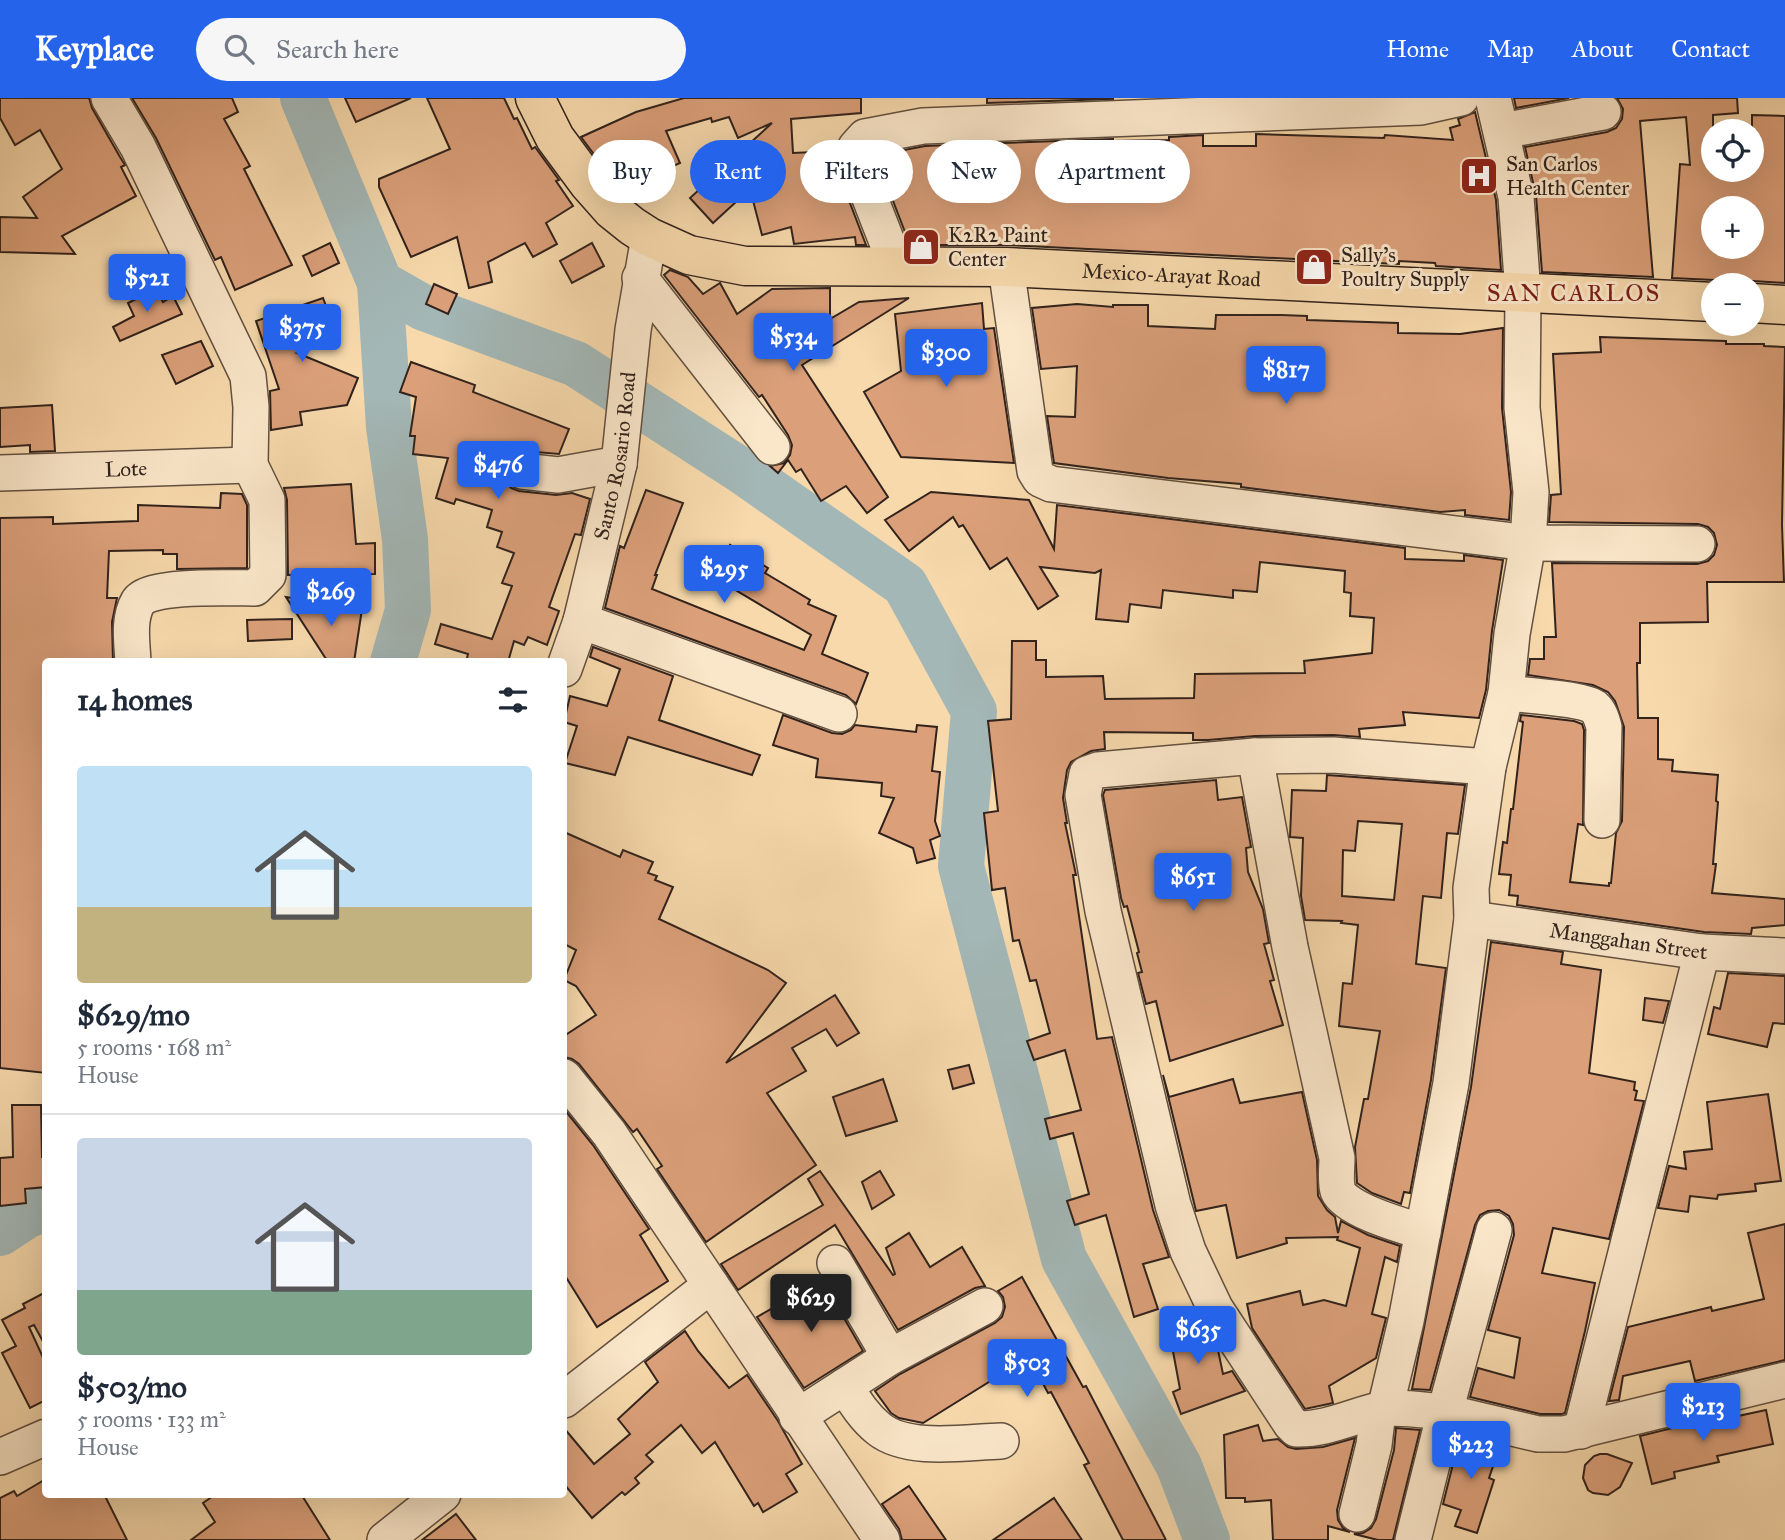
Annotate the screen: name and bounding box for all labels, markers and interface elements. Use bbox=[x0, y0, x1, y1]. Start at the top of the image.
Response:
search box bbox=[196, 18, 686, 81]
text: Keyplace bbox=[35, 29, 154, 69]
icon: search bbox=[220, 30, 258, 68]
text: Search here bbox=[276, 33, 399, 65]
text: Home bbox=[1386, 34, 1449, 64]
text: Map bbox=[1487, 34, 1534, 64]
text: About bbox=[1572, 34, 1633, 64]
text: Contact bbox=[1671, 34, 1750, 64]
map controls bbox=[1701, 119, 1764, 336]
button: locate bbox=[1701, 119, 1764, 182]
chip: Buy bbox=[588, 140, 676, 203]
chip: Rent bbox=[690, 140, 786, 203]
chip: Filters bbox=[800, 140, 913, 203]
chip: New bbox=[927, 140, 1021, 203]
chip: Apartment bbox=[1035, 140, 1190, 203]
place label: San Carlos Health Center bbox=[1506, 151, 1629, 201]
hospital icon: San Carlos Health Center bbox=[1458, 155, 1500, 197]
button: + bbox=[1701, 196, 1764, 259]
place label: K2R2 Paint Center bbox=[948, 222, 1048, 272]
shop icon: K2R2 Paint Center bbox=[900, 226, 942, 268]
place label: Sally's Poultry Supply bbox=[1341, 242, 1470, 292]
shop icon: Sally's Poultry Supply bbox=[1293, 246, 1335, 288]
pin: $521 bbox=[106, 254, 188, 314]
street label: Mexico-Arayat Road bbox=[1081, 258, 1262, 293]
text: $521 bbox=[125, 263, 169, 291]
button: − bbox=[1701, 273, 1764, 336]
district label: SAN CARLOS bbox=[1487, 278, 1661, 308]
pin: $375 bbox=[261, 304, 343, 364]
text: $375 bbox=[279, 313, 325, 341]
pin: $534 bbox=[752, 314, 834, 373]
text: $534 bbox=[770, 322, 816, 350]
pin: $300 bbox=[905, 330, 987, 389]
text: $300 bbox=[921, 338, 971, 366]
pin: $817 bbox=[1245, 346, 1327, 406]
text: $817 bbox=[1262, 355, 1310, 383]
street label: Santo Rosario Road bbox=[588, 370, 642, 543]
pin: $476 bbox=[457, 442, 539, 501]
text: $476 bbox=[473, 450, 523, 478]
street label: Lote bbox=[104, 455, 148, 483]
pin: $295 bbox=[683, 546, 765, 605]
text: $295 bbox=[700, 554, 748, 582]
pin: $269 bbox=[290, 568, 372, 628]
text: $269 bbox=[306, 577, 356, 605]
icon: filters bbox=[494, 681, 532, 719]
text: 14 homes bbox=[77, 682, 192, 718]
icon: home bbox=[242, 812, 368, 938]
pin: $651 bbox=[1152, 854, 1234, 913]
text: $651 bbox=[1170, 862, 1216, 890]
street label: Manggahan Street bbox=[1548, 917, 1708, 965]
text: $629/mo bbox=[77, 997, 190, 1033]
text: 5 rooms · 168 m² bbox=[77, 1033, 231, 1061]
text: House bbox=[77, 1061, 139, 1089]
icon: home bbox=[242, 1184, 368, 1310]
pin: $629 bbox=[770, 1274, 852, 1334]
text: $629 bbox=[786, 1283, 836, 1311]
pin: $635 bbox=[1157, 1306, 1239, 1366]
text: $635 bbox=[1175, 1315, 1221, 1343]
pin: $503 bbox=[986, 1340, 1068, 1399]
text: $503 bbox=[1003, 1348, 1051, 1376]
text: $503/mo bbox=[77, 1369, 187, 1405]
pin: $213 bbox=[1662, 1384, 1744, 1443]
text: $213 bbox=[1681, 1392, 1725, 1420]
text: 5 rooms · 133 m² bbox=[77, 1405, 226, 1433]
pin: $223 bbox=[1430, 1422, 1512, 1481]
text: $223 bbox=[1448, 1430, 1494, 1458]
text: House bbox=[77, 1433, 139, 1461]

